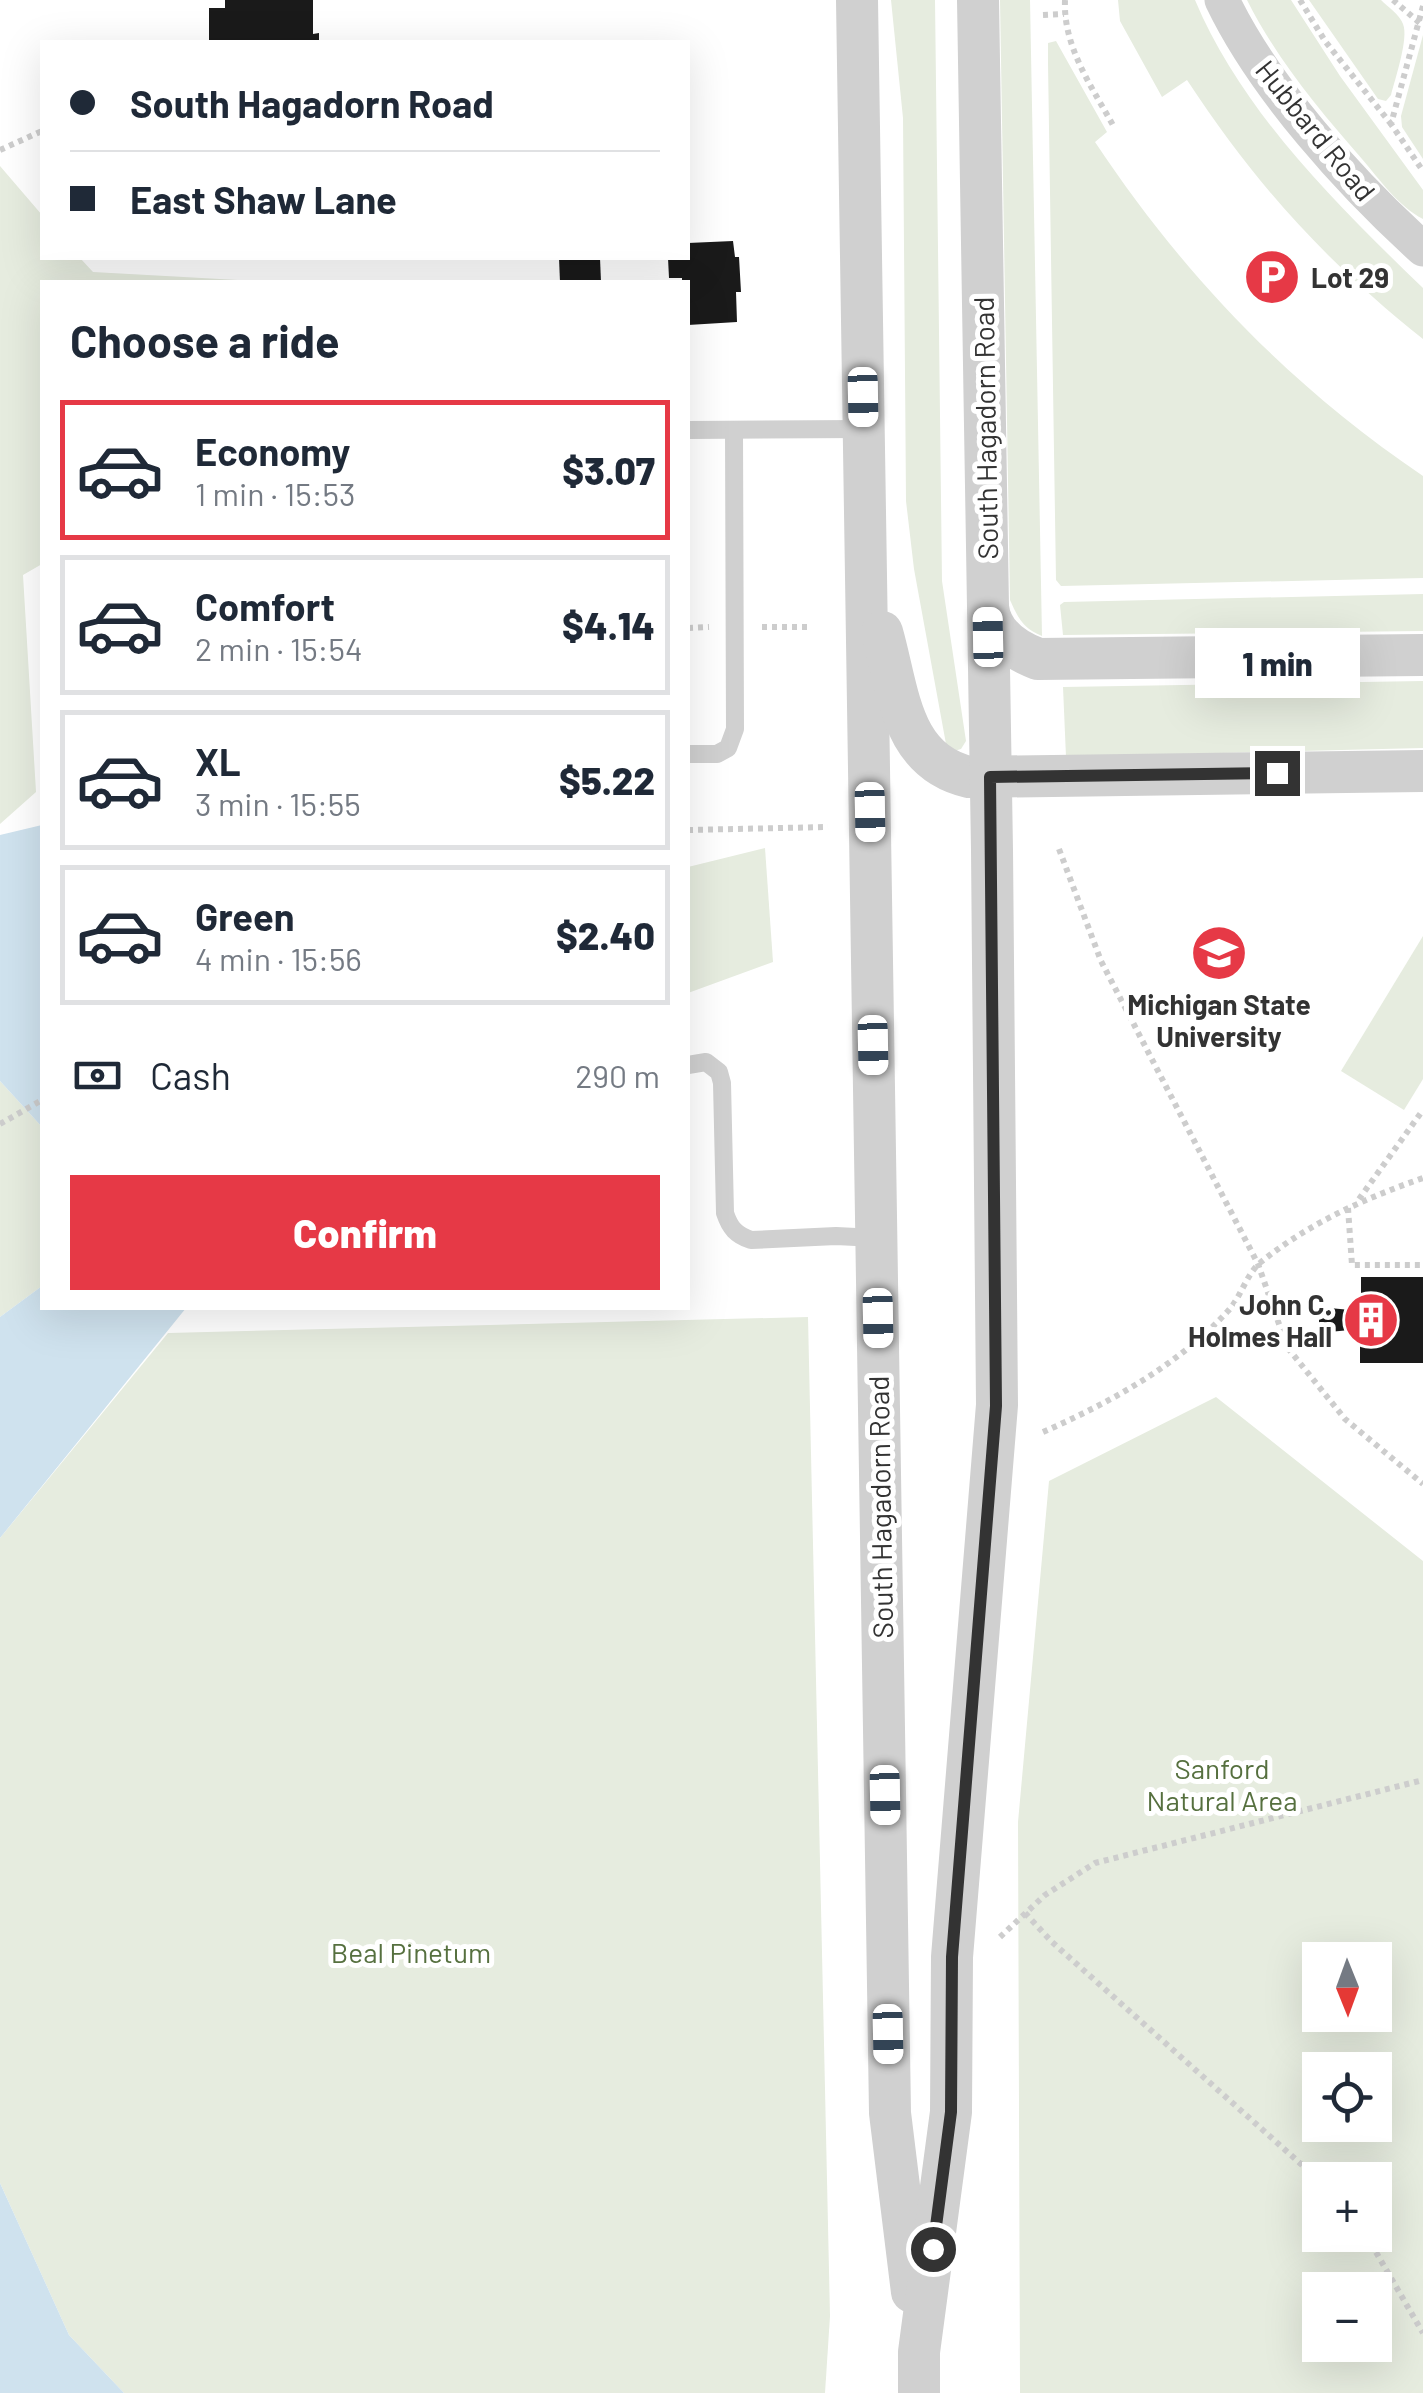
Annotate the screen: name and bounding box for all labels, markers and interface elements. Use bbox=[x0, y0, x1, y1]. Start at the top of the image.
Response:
street label: Hubbard Road bbox=[1249, 53, 1383, 207]
text: South Hagadorn Road bbox=[130, 80, 494, 126]
text: East Shaw Lane bbox=[130, 176, 397, 222]
parking icon: Lot 29 bbox=[1242, 247, 1302, 307]
place label: Lot 29 bbox=[1311, 260, 1389, 294]
street label: South Hagadorn Road bbox=[966, 296, 1004, 560]
text: Choose a ride bbox=[70, 313, 340, 367]
car bbox=[847, 367, 879, 427]
icon: car bbox=[75, 425, 165, 515]
text: Economy bbox=[195, 428, 350, 474]
text: $3.07 bbox=[562, 447, 655, 493]
text: 1 min · 15:53 bbox=[195, 474, 355, 512]
icon: car bbox=[75, 580, 165, 670]
text: Comfort bbox=[195, 583, 335, 629]
text: $4.14 bbox=[562, 602, 655, 648]
car bbox=[972, 607, 1004, 667]
callout: 1 min bbox=[1194, 628, 1360, 698]
text: 2 min · 15:54 bbox=[195, 629, 363, 667]
text: 1 min bbox=[1242, 644, 1313, 682]
icon: car bbox=[75, 735, 165, 825]
text: XL bbox=[195, 738, 241, 784]
route end bbox=[1255, 751, 1300, 796]
text: $5.22 bbox=[559, 757, 655, 803]
car bbox=[854, 782, 886, 842]
text: 3 min · 15:55 bbox=[195, 784, 361, 822]
icon: car bbox=[75, 890, 165, 980]
text: Green bbox=[195, 893, 295, 939]
text: $2.40 bbox=[556, 912, 655, 958]
school or university icon: Michigan State University bbox=[1189, 923, 1249, 983]
text: 4 min · 15:56 bbox=[195, 939, 362, 977]
place label: Michigan State University bbox=[1127, 987, 1311, 1053]
car bbox=[857, 1015, 889, 1075]
icon: cash bbox=[70, 1048, 125, 1103]
text: Cash bbox=[150, 1052, 231, 1098]
text: 290 m bbox=[575, 1056, 660, 1094]
button: Confirm bbox=[70, 1175, 660, 1290]
place label: John C. Holmes Hall bbox=[1188, 1287, 1332, 1353]
car bbox=[862, 1288, 894, 1348]
building icon: John C. Holmes Hall bbox=[1341, 1290, 1401, 1350]
street label: South Hagadorn Road bbox=[861, 1375, 899, 1639]
park label: Sanford Natural Area bbox=[1147, 1751, 1297, 1817]
car bbox=[869, 1765, 901, 1825]
park label: Beal Pinetum bbox=[331, 1935, 491, 1969]
north arrow bbox=[1302, 1942, 1392, 2032]
map controls bbox=[1302, 1942, 1392, 2362]
car bbox=[872, 2004, 904, 2064]
button: locate bbox=[1302, 2052, 1392, 2142]
button: + bbox=[1302, 2162, 1392, 2252]
route start bbox=[911, 2227, 956, 2272]
button: − bbox=[1302, 2272, 1392, 2362]

